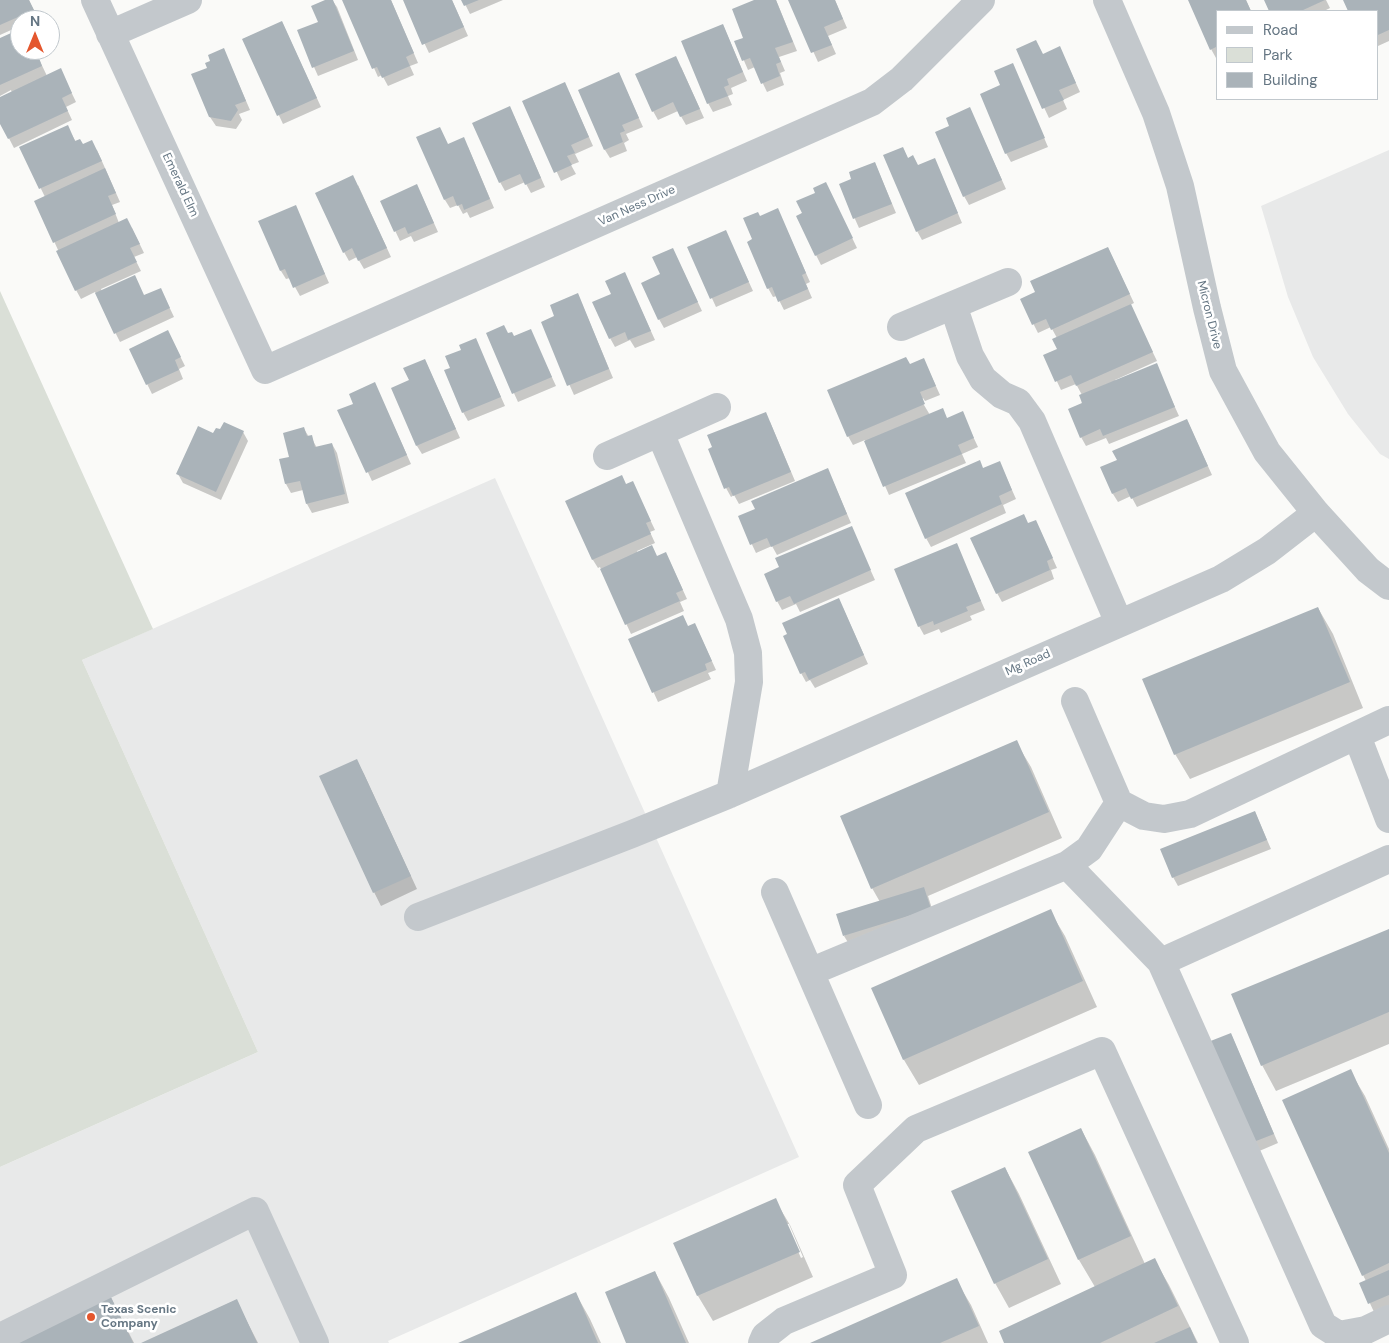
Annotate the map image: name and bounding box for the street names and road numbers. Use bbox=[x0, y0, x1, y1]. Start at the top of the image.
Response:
street label: Emerald Elm bbox=[159, 151, 201, 219]
street label: Van Ness Drive bbox=[596, 183, 678, 229]
street label: Micron Drive bbox=[1194, 279, 1224, 351]
street label: Mg Road bbox=[1003, 647, 1053, 679]

